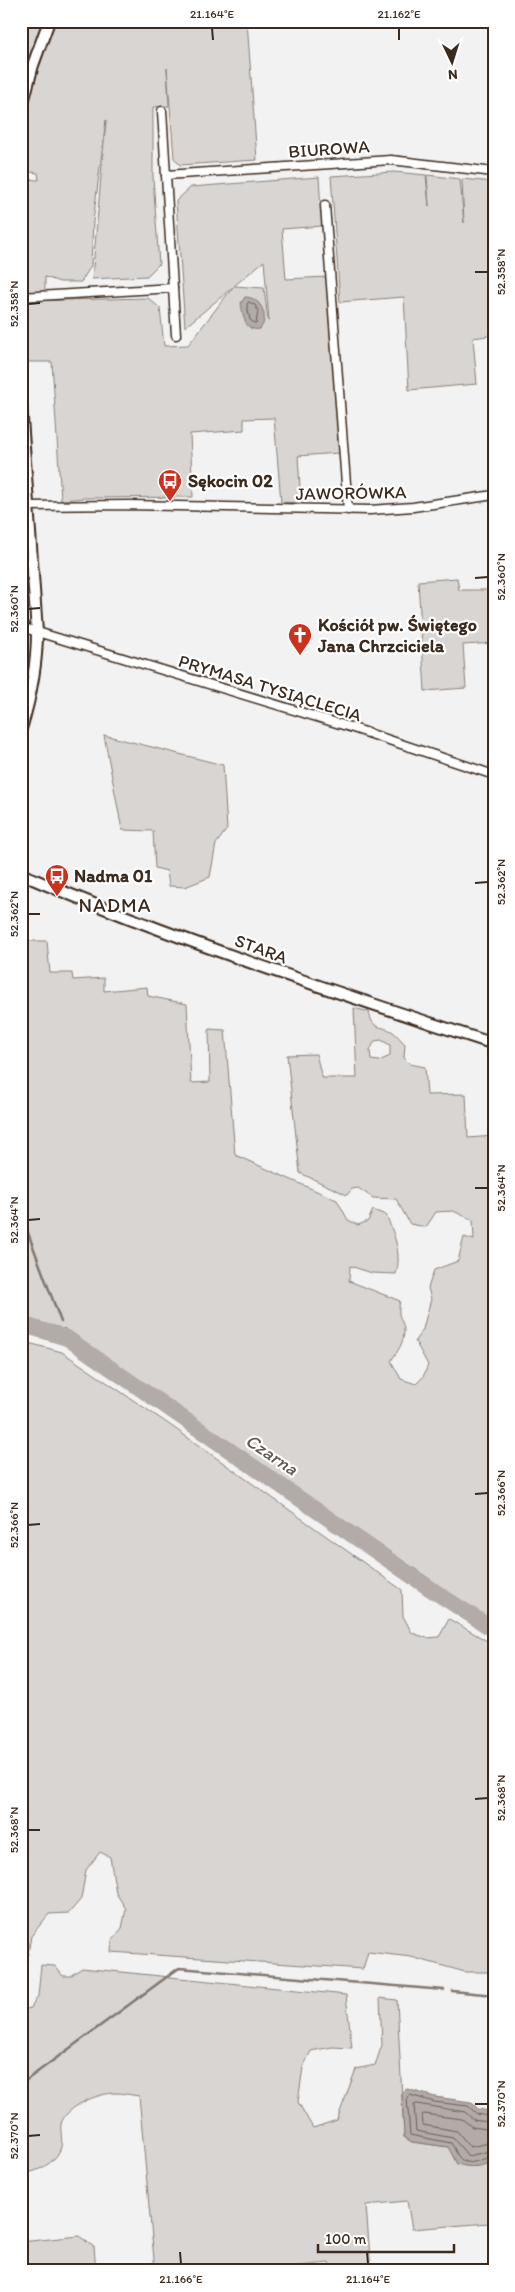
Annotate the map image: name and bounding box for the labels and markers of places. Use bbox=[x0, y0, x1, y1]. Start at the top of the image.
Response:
bus stop icon: Sękocin 02 bbox=[157, 468, 183, 502]
place label: Sękocin 02 bbox=[188, 470, 273, 492]
place label: Kościół pw. Świętego Jana Chrzciciela bbox=[317, 614, 477, 657]
church icon: Kościół pw. Świętego Jana Chrzciciela bbox=[287, 622, 313, 656]
bus stop icon: Nadma 01 bbox=[44, 863, 70, 897]
place label: Nadma 01 bbox=[74, 865, 153, 887]

